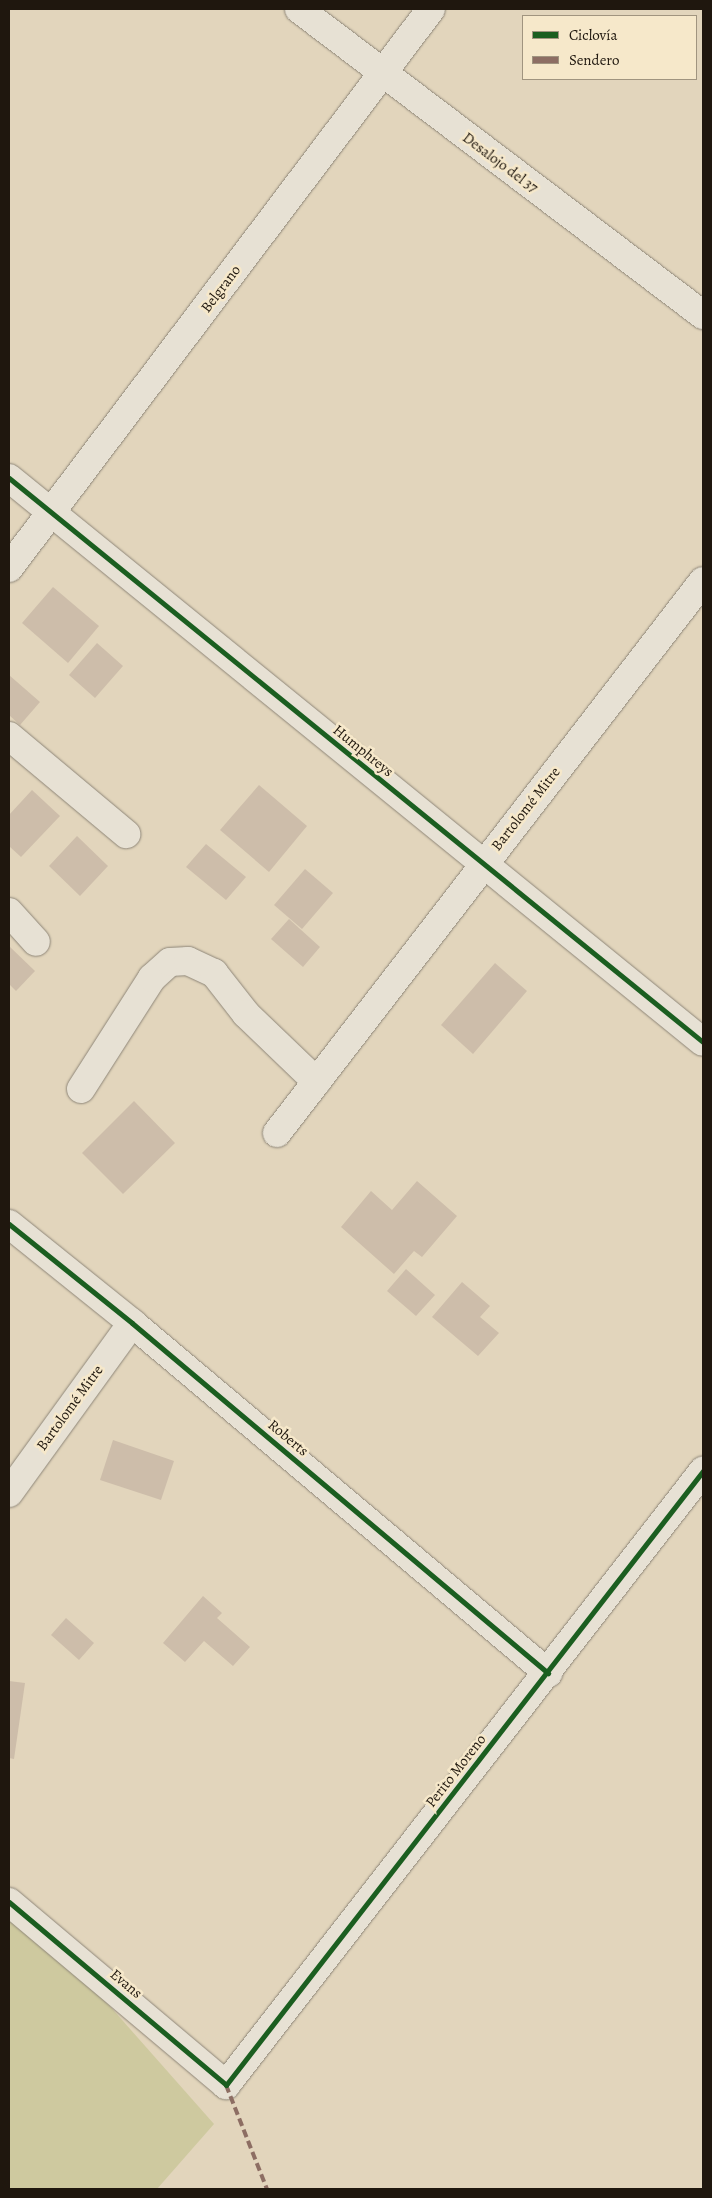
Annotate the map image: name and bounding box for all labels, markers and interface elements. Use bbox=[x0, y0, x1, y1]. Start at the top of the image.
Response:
legend bbox=[522, 15, 697, 80]
text: Ciclovía bbox=[569, 25, 617, 45]
text: Sendero bbox=[569, 50, 619, 70]
street label: Desalojo del 37 bbox=[459, 129, 541, 197]
street label: Belgrano bbox=[197, 262, 245, 316]
street label: Humphreys bbox=[329, 721, 397, 781]
street label: Bartolomé Mitre bbox=[488, 763, 564, 855]
street label: Bartolomé Mitre bbox=[33, 1362, 107, 1454]
street label: Roberts bbox=[264, 1416, 312, 1460]
street label: Perito Moreno bbox=[422, 1731, 490, 1811]
street label: Evans bbox=[106, 1966, 146, 2002]

